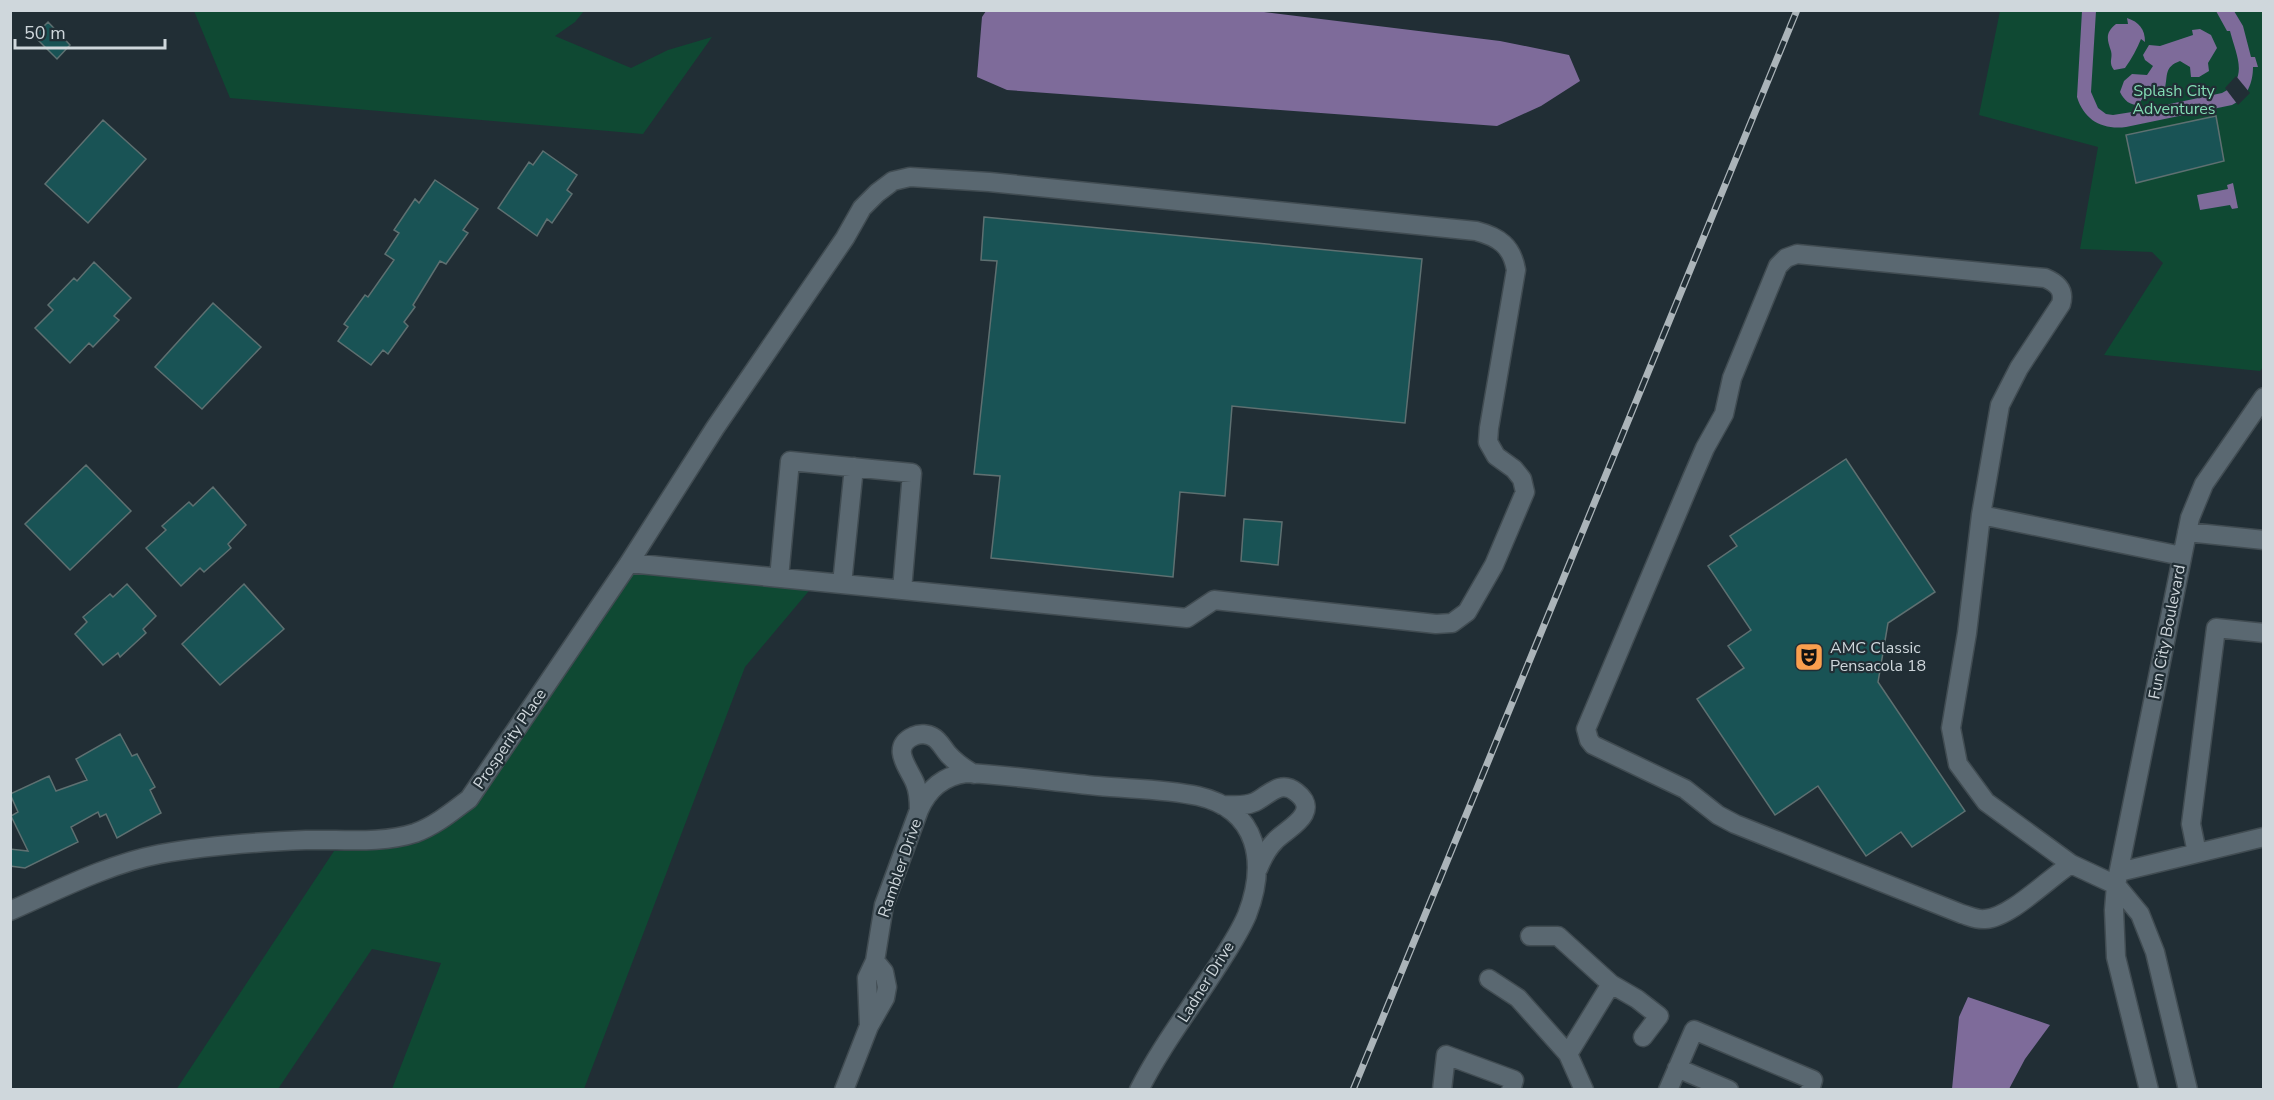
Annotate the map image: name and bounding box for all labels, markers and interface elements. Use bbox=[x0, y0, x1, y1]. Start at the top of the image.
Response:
scale bar bbox=[15, 12, 165, 50]
text: 50 m bbox=[24, 21, 66, 45]
park label: Splash City Adventures bbox=[2132, 80, 2216, 120]
street label: Fun City Boulevard bbox=[2143, 563, 2191, 701]
place label: AMC Classic Pensacola 18 bbox=[1830, 637, 1926, 677]
theatre icon: AMC Classic Pensacola 18 bbox=[1793, 641, 1825, 673]
street label: Prosperity Place bbox=[468, 685, 552, 793]
street label: Rambler Drive bbox=[873, 816, 927, 920]
street label: Ladner Drive bbox=[1172, 937, 1240, 1027]

